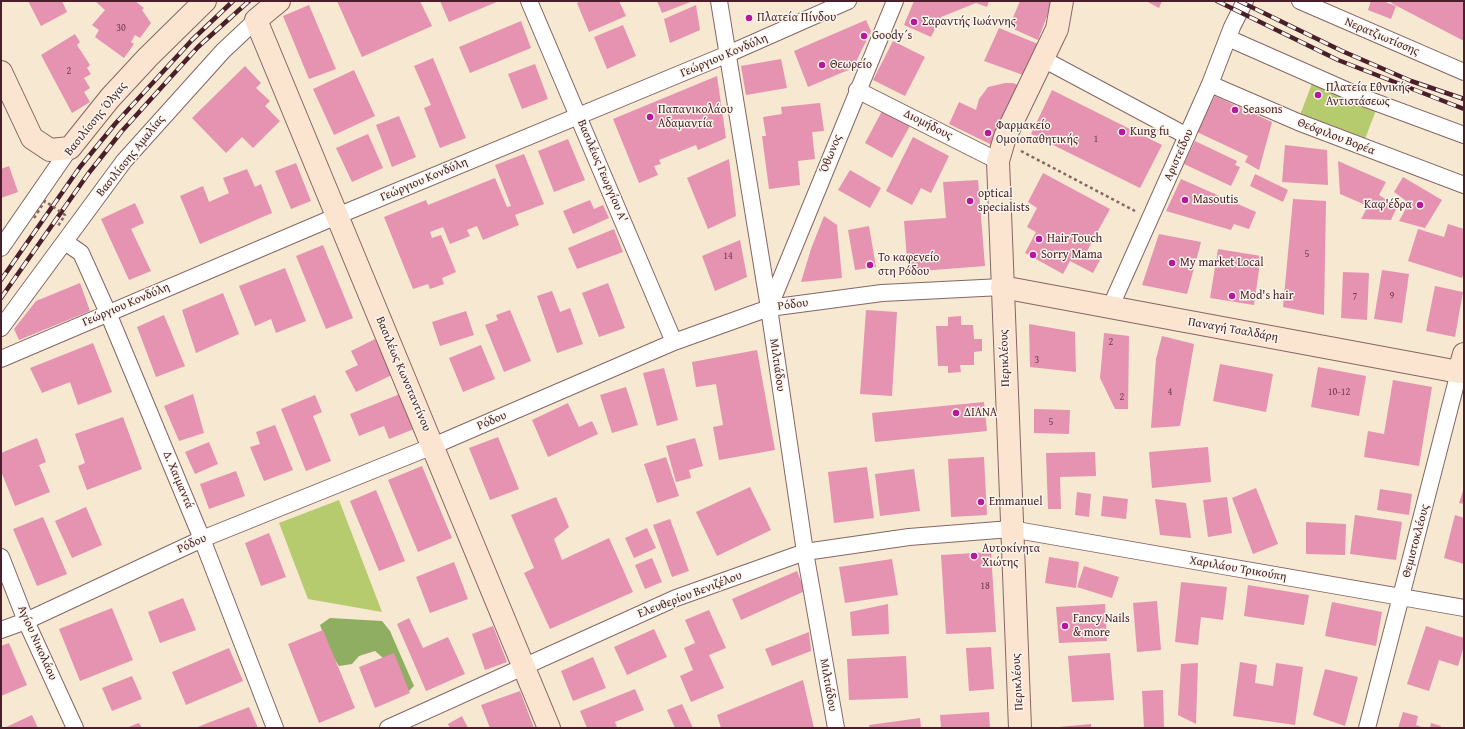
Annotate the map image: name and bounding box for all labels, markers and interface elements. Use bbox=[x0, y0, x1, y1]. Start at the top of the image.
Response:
place label: Πλατεία Πίνδου bbox=[757, 11, 836, 25]
marker: Πλατεία Πίνδου bbox=[744, 13, 754, 23]
place label: Σαραντής Ιωάννης bbox=[922, 15, 1016, 29]
street label: Νερατζιωτίσσης bbox=[1342, 15, 1422, 59]
marker: Σαραντής Ιωάννης bbox=[909, 17, 919, 27]
house number: 30 bbox=[116, 22, 126, 34]
place label: Goody´s bbox=[872, 29, 912, 43]
street label: Γεώργιου Κονδύλη bbox=[678, 31, 770, 81]
marker: Goody´s bbox=[859, 31, 869, 41]
place label: Θεωρείο bbox=[830, 58, 872, 72]
marker: Θεωρείο bbox=[817, 60, 827, 70]
house number: 2 bbox=[67, 65, 71, 77]
street label: Βασιλίσσης Όλγας bbox=[62, 79, 130, 159]
place label: Πλατεία Εθνικής Αντιστάσεως bbox=[1326, 81, 1410, 109]
marker: Πλατεία Εθνικής Αντιστάσεως bbox=[1313, 90, 1323, 100]
place label: Παπανικολάου Αδαμαντία bbox=[658, 103, 733, 131]
place label: Seasons bbox=[1243, 103, 1283, 117]
marker: Seasons bbox=[1230, 105, 1240, 115]
street label: Διομήδους bbox=[901, 107, 955, 143]
street label: Βασιλίσσης Αμαλίας bbox=[94, 112, 168, 200]
marker: Παπανικολάου Αδαμαντία bbox=[645, 112, 655, 122]
street label: Θεόφιλου Βορέα bbox=[1295, 116, 1377, 158]
street label: Βασιλέως Γεωργίου Α' bbox=[574, 117, 630, 225]
place label: Φαρμακείο Ομοιοπαθητικής bbox=[996, 119, 1078, 147]
place label: Kung fu bbox=[1130, 125, 1169, 139]
marker: Kung fu bbox=[1117, 127, 1127, 137]
street label: Αριστείδου bbox=[1161, 127, 1197, 183]
marker: Φαρμακείο Ομοιοπαθητικής bbox=[983, 128, 993, 138]
street label: Όθωνος bbox=[817, 132, 845, 176]
house number: 1 bbox=[1094, 133, 1098, 145]
street label: Γεώργιου Κονδύλη bbox=[378, 155, 470, 205]
place label: optical specialists bbox=[978, 187, 1030, 215]
place label: Masoutis bbox=[1193, 193, 1238, 207]
marker: Masoutis bbox=[1180, 195, 1190, 205]
marker: optical specialists bbox=[965, 196, 975, 206]
place label: Καφ'έδρα bbox=[1364, 198, 1412, 212]
marker: Καφ'έδρα bbox=[1415, 200, 1425, 210]
place label: Hair Touch bbox=[1047, 232, 1102, 246]
marker: Hair Touch bbox=[1034, 234, 1044, 244]
place label: Sorry Mama bbox=[1041, 248, 1102, 262]
house number: 5 bbox=[1305, 248, 1309, 260]
house number: 14 bbox=[723, 250, 733, 262]
marker: Sorry Mama bbox=[1028, 250, 1038, 260]
place label: Το καφενείο στη Ρόδου bbox=[878, 251, 939, 279]
place label: My market Local bbox=[1180, 256, 1264, 270]
marker: My market Local bbox=[1167, 258, 1177, 268]
marker: Το καφενείο στη Ρόδου bbox=[865, 260, 875, 270]
street label: Γεώργιου Κονδύλη bbox=[80, 280, 172, 330]
place label: Mod's hair bbox=[1240, 289, 1294, 303]
house number: 7 bbox=[1353, 290, 1357, 302]
house number: 9 bbox=[1390, 290, 1394, 302]
marker: Mod's hair bbox=[1227, 291, 1237, 301]
street label: Ρόδου bbox=[777, 296, 809, 314]
street label: Βασιλέως Κωνσταντίνου bbox=[372, 314, 434, 434]
street label: Παναγή Τσαλδάρη bbox=[1187, 315, 1279, 345]
street label: Περικλέους bbox=[997, 329, 1013, 387]
house number: 2 bbox=[1109, 336, 1113, 348]
street label: Μιλτιάδου bbox=[766, 338, 788, 392]
house number: 3 bbox=[1035, 354, 1039, 366]
house number: 4 bbox=[1168, 386, 1172, 398]
house number: 10-12 bbox=[1328, 386, 1350, 398]
house number: 2 bbox=[1120, 391, 1124, 403]
place label: ΔΙΑΝΑ bbox=[964, 406, 997, 420]
street label: Ρόδου bbox=[475, 408, 509, 434]
marker: ΔΙΑΝΑ bbox=[951, 408, 961, 418]
house number: 5 bbox=[1049, 416, 1053, 428]
street label: Δ. Χαιμαντά bbox=[159, 449, 197, 511]
place label: Emmanuel bbox=[989, 495, 1043, 509]
marker: Emmanuel bbox=[976, 497, 986, 507]
street label: Θεμιστοκλέους bbox=[1399, 503, 1433, 579]
street label: Ρόδου bbox=[175, 531, 209, 557]
place label: Αυτοκίνητα Χιώτης bbox=[982, 542, 1040, 570]
marker: Αυτοκίνητα Χιώτης bbox=[969, 551, 979, 561]
street label: Χαριλάου Τρικούπη bbox=[1188, 553, 1288, 585]
street label: Ελευθερίου Βενιζέλου bbox=[636, 569, 744, 621]
house number: 18 bbox=[980, 580, 990, 592]
street label: Αγίου Νικολάου bbox=[14, 603, 60, 683]
place label: Fancy Nails & more bbox=[1073, 612, 1130, 640]
marker: Fancy Nails & more bbox=[1060, 621, 1070, 631]
street label: Περικλέους bbox=[1009, 653, 1027, 711]
street label: Μιλτιάδου bbox=[816, 657, 840, 713]

